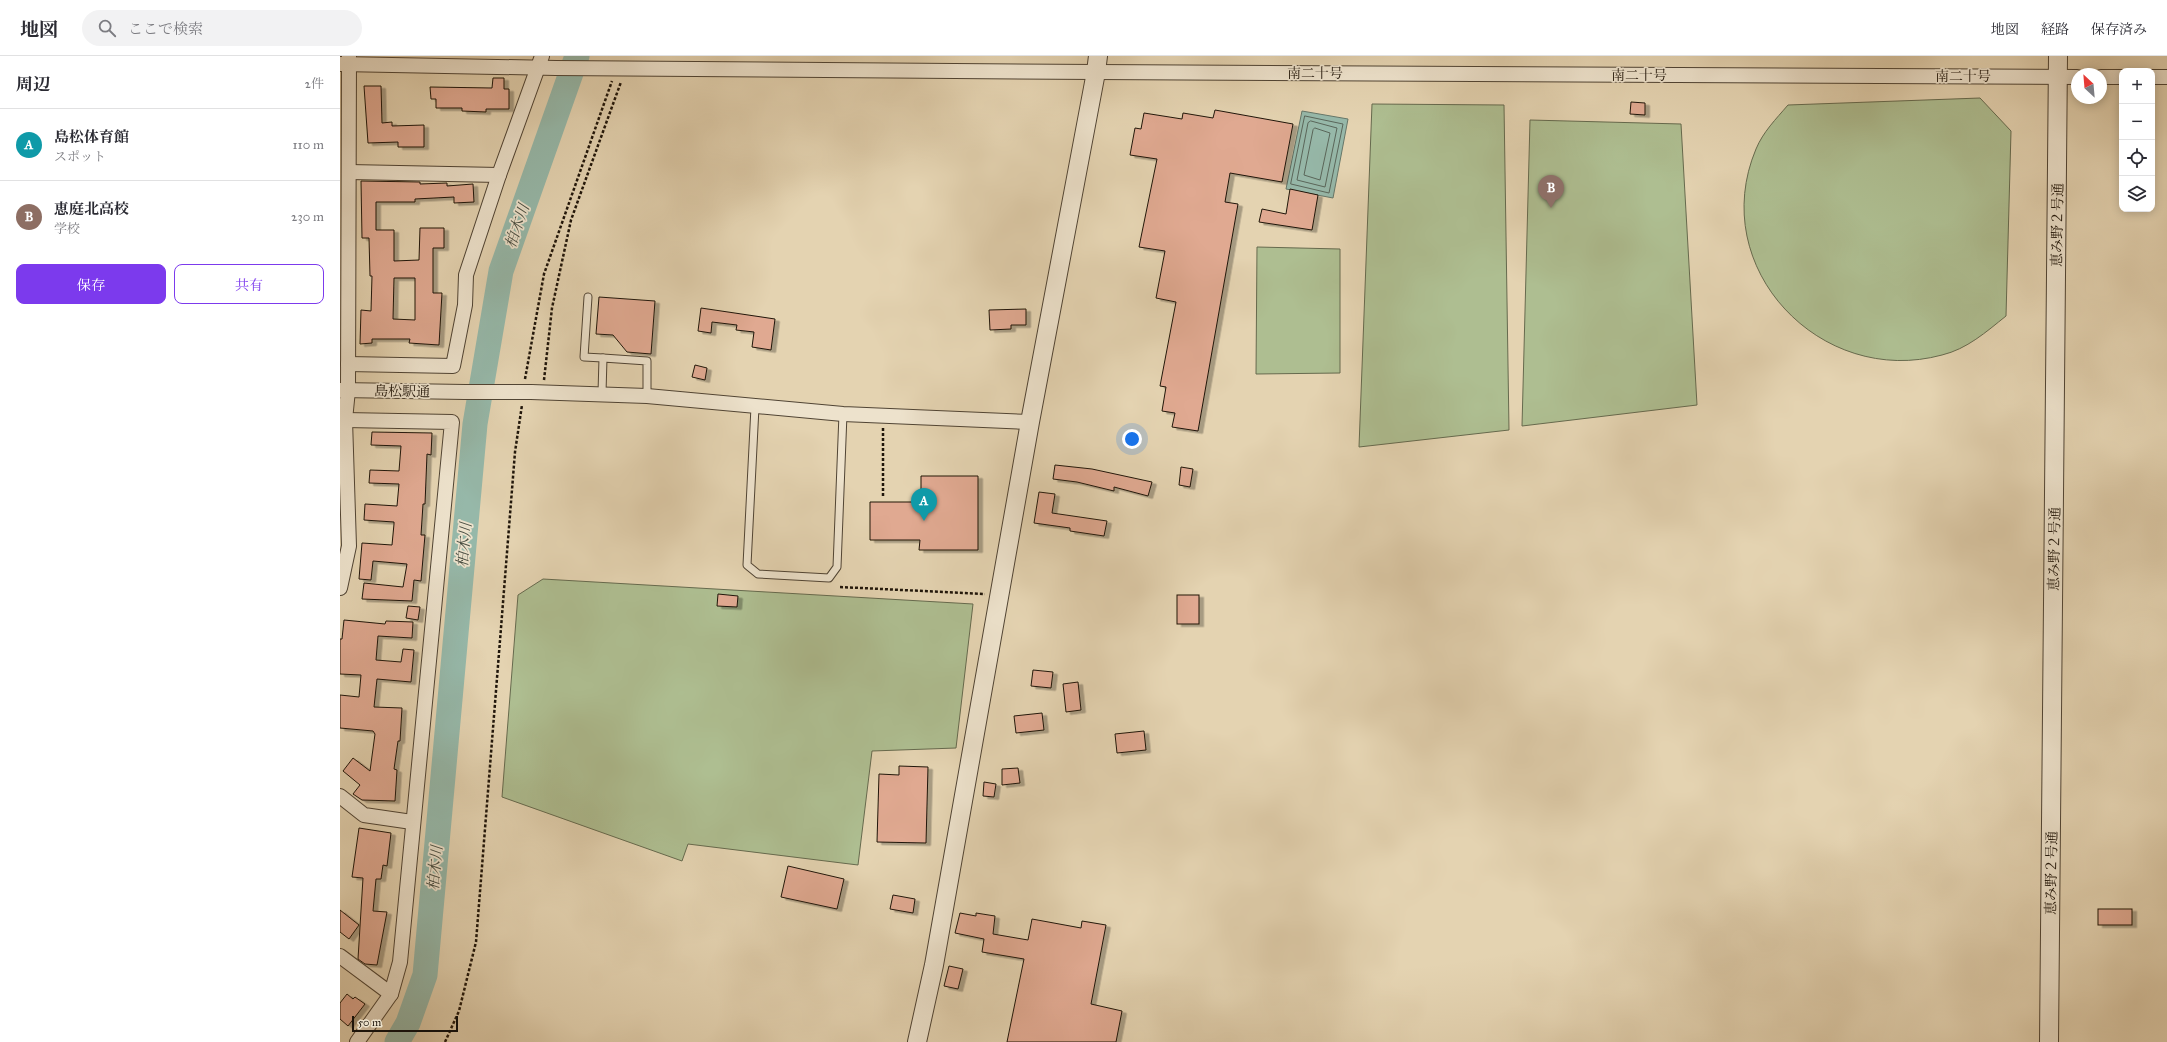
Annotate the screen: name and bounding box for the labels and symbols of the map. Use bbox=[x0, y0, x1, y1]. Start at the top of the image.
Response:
street label: 南二十号 bbox=[1287, 65, 1343, 82]
street label: 南二十号 bbox=[1611, 67, 1667, 84]
street label: 南二十号 bbox=[1935, 68, 1991, 85]
north arrow bbox=[2071, 68, 2107, 104]
pin: B bbox=[1538, 175, 1564, 208]
street label: 恵み野２号通 bbox=[2048, 183, 2067, 267]
water label: 柏木川 bbox=[501, 200, 533, 250]
street label: 島松駅通 bbox=[374, 383, 430, 400]
your location bbox=[1122, 429, 1142, 449]
pin: A bbox=[911, 488, 937, 521]
street label: 恵み野２号通 bbox=[2045, 507, 2064, 591]
water label: 柏木川 bbox=[453, 520, 475, 568]
street label: 恵み野２号通 bbox=[2042, 831, 2061, 915]
water label: 柏木川 bbox=[424, 843, 446, 891]
scale bar bbox=[352, 1014, 458, 1033]

